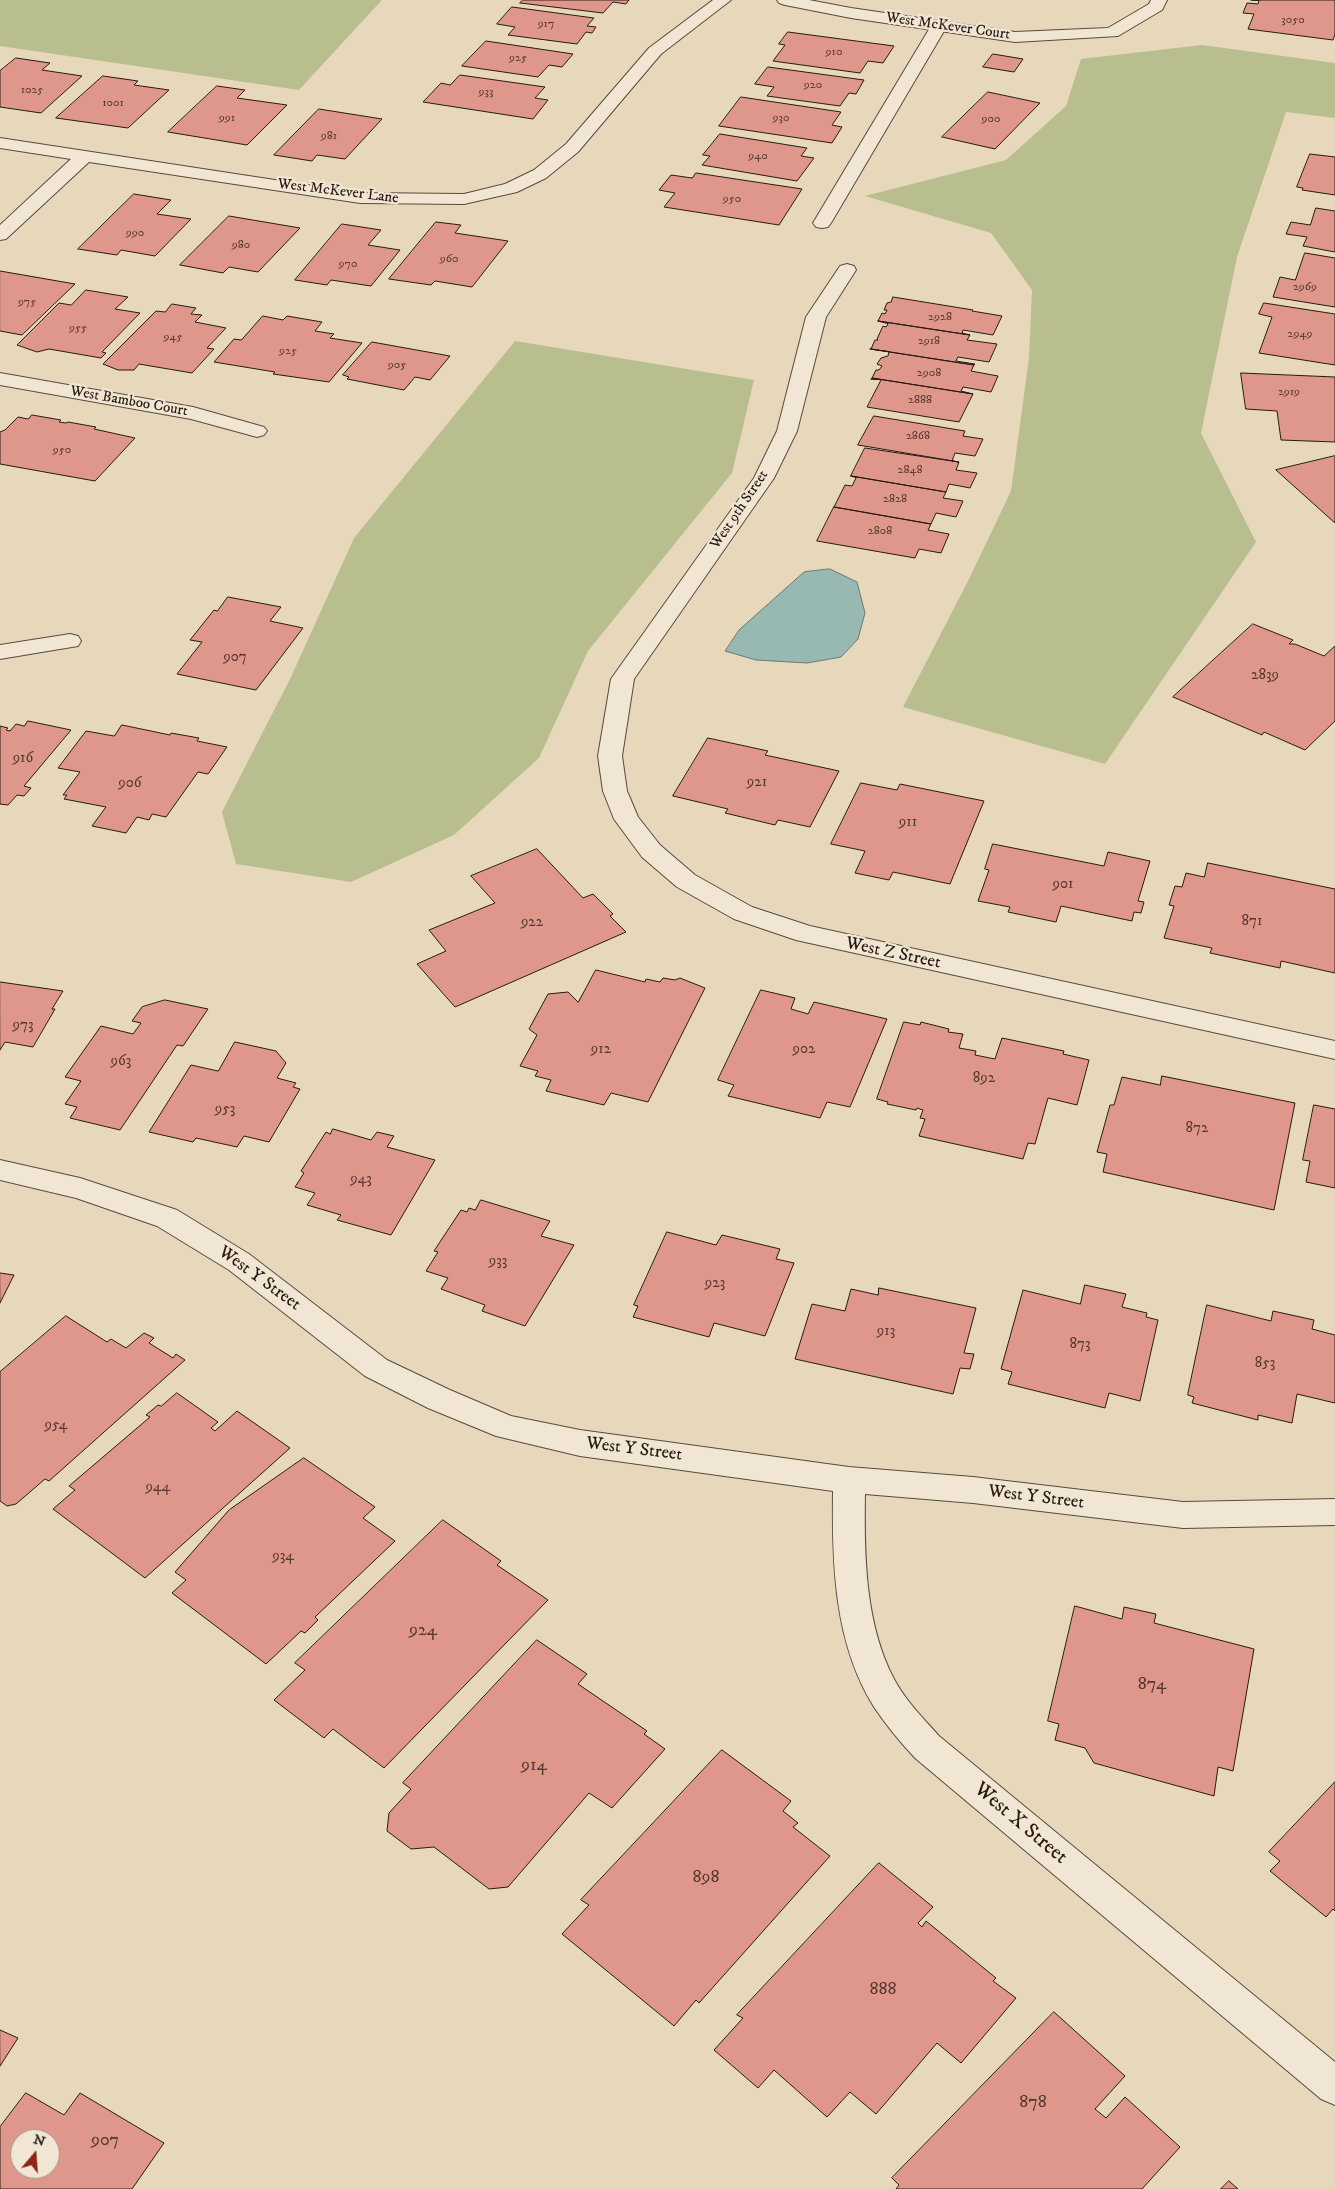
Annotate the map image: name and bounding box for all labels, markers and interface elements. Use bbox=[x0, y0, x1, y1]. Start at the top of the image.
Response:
street label: West McKever Court bbox=[885, 9, 1011, 45]
house number: 3050 bbox=[1281, 14, 1305, 28]
house number: 917 bbox=[538, 18, 554, 32]
house number: 910 bbox=[826, 46, 842, 60]
house number: 925 bbox=[509, 52, 527, 66]
house number: 920 bbox=[804, 79, 822, 93]
house number: 1025 bbox=[21, 84, 43, 98]
house number: 933 bbox=[479, 86, 493, 100]
house number: 1001 bbox=[102, 97, 124, 111]
house number: 991 bbox=[219, 112, 235, 126]
house number: 930 bbox=[773, 112, 789, 126]
house number: 900 bbox=[982, 113, 1000, 127]
house number: 981 bbox=[321, 130, 337, 144]
house number: 940 bbox=[748, 150, 768, 164]
street label: West McKever Lane bbox=[277, 176, 399, 208]
house number: 950 bbox=[723, 193, 741, 207]
house number: 990 bbox=[126, 227, 144, 241]
house number: 980 bbox=[232, 239, 250, 253]
house number: 960 bbox=[440, 253, 458, 267]
house number: 970 bbox=[339, 258, 357, 272]
house number: 2969 bbox=[1293, 281, 1317, 295]
house number: 975 bbox=[18, 296, 36, 310]
house number: 2928 bbox=[928, 311, 952, 325]
house number: 955 bbox=[69, 322, 87, 336]
house number: 2949 bbox=[1288, 328, 1312, 342]
house number: 945 bbox=[164, 331, 182, 345]
house number: 2918 bbox=[918, 335, 940, 349]
house number: 925 bbox=[279, 345, 297, 359]
house number: 905 bbox=[388, 359, 406, 373]
house number: 2908 bbox=[917, 367, 941, 381]
street label: West Bamboo Court bbox=[69, 383, 189, 421]
house number: 2919 bbox=[1278, 386, 1300, 400]
house number: 2888 bbox=[908, 394, 932, 408]
house number: 2868 bbox=[906, 430, 930, 444]
house number: 950 bbox=[53, 444, 71, 458]
house number: 2848 bbox=[898, 464, 922, 478]
street label: West 9th Street bbox=[707, 467, 773, 553]
house number: 2828 bbox=[883, 493, 907, 507]
house number: 2808 bbox=[868, 525, 892, 539]
house number: 907 bbox=[223, 649, 247, 667]
house number: 2839 bbox=[1251, 667, 1279, 685]
house number: 916 bbox=[13, 750, 33, 768]
house number: 921 bbox=[747, 774, 767, 792]
house number: 906 bbox=[118, 775, 142, 793]
house number: 911 bbox=[899, 814, 917, 832]
house number: 901 bbox=[1053, 876, 1073, 894]
house number: 871 bbox=[1242, 913, 1262, 931]
house number: 922 bbox=[521, 914, 543, 932]
street label: West Z Street bbox=[843, 933, 943, 975]
house number: 973 bbox=[13, 1017, 33, 1035]
house number: 912 bbox=[591, 1041, 611, 1059]
house number: 902 bbox=[793, 1041, 815, 1059]
house number: 963 bbox=[111, 1053, 131, 1071]
house number: 892 bbox=[973, 1070, 995, 1088]
house number: 953 bbox=[215, 1101, 235, 1119]
house number: 872 bbox=[1186, 1120, 1208, 1138]
house number: 943 bbox=[350, 1171, 372, 1189]
street label: West Y Street bbox=[214, 1242, 304, 1316]
house number: 933 bbox=[489, 1253, 507, 1271]
house number: 923 bbox=[705, 1275, 725, 1293]
house number: 913 bbox=[877, 1323, 895, 1341]
house number: 873 bbox=[1069, 1336, 1091, 1354]
house number: 853 bbox=[1255, 1355, 1275, 1373]
house number: 954 bbox=[45, 1417, 67, 1435]
street label: West Y Street bbox=[585, 1433, 683, 1467]
house number: 944 bbox=[146, 1479, 170, 1497]
street label: West Y Street bbox=[987, 1481, 1085, 1515]
house number: 934 bbox=[272, 1548, 294, 1566]
house number: 924 bbox=[409, 1620, 437, 1642]
house number: 874 bbox=[1138, 1674, 1166, 1696]
house number: 914 bbox=[521, 1755, 547, 1777]
street label: West X Street bbox=[968, 1778, 1072, 1870]
house number: 898 bbox=[692, 1867, 719, 1889]
house number: 888 bbox=[869, 1979, 897, 2001]
house number: 878 bbox=[1019, 2092, 1047, 2114]
north arrow bbox=[10, 2129, 60, 2179]
text: N bbox=[31, 2130, 48, 2151]
house number: 907 bbox=[91, 2130, 119, 2152]

